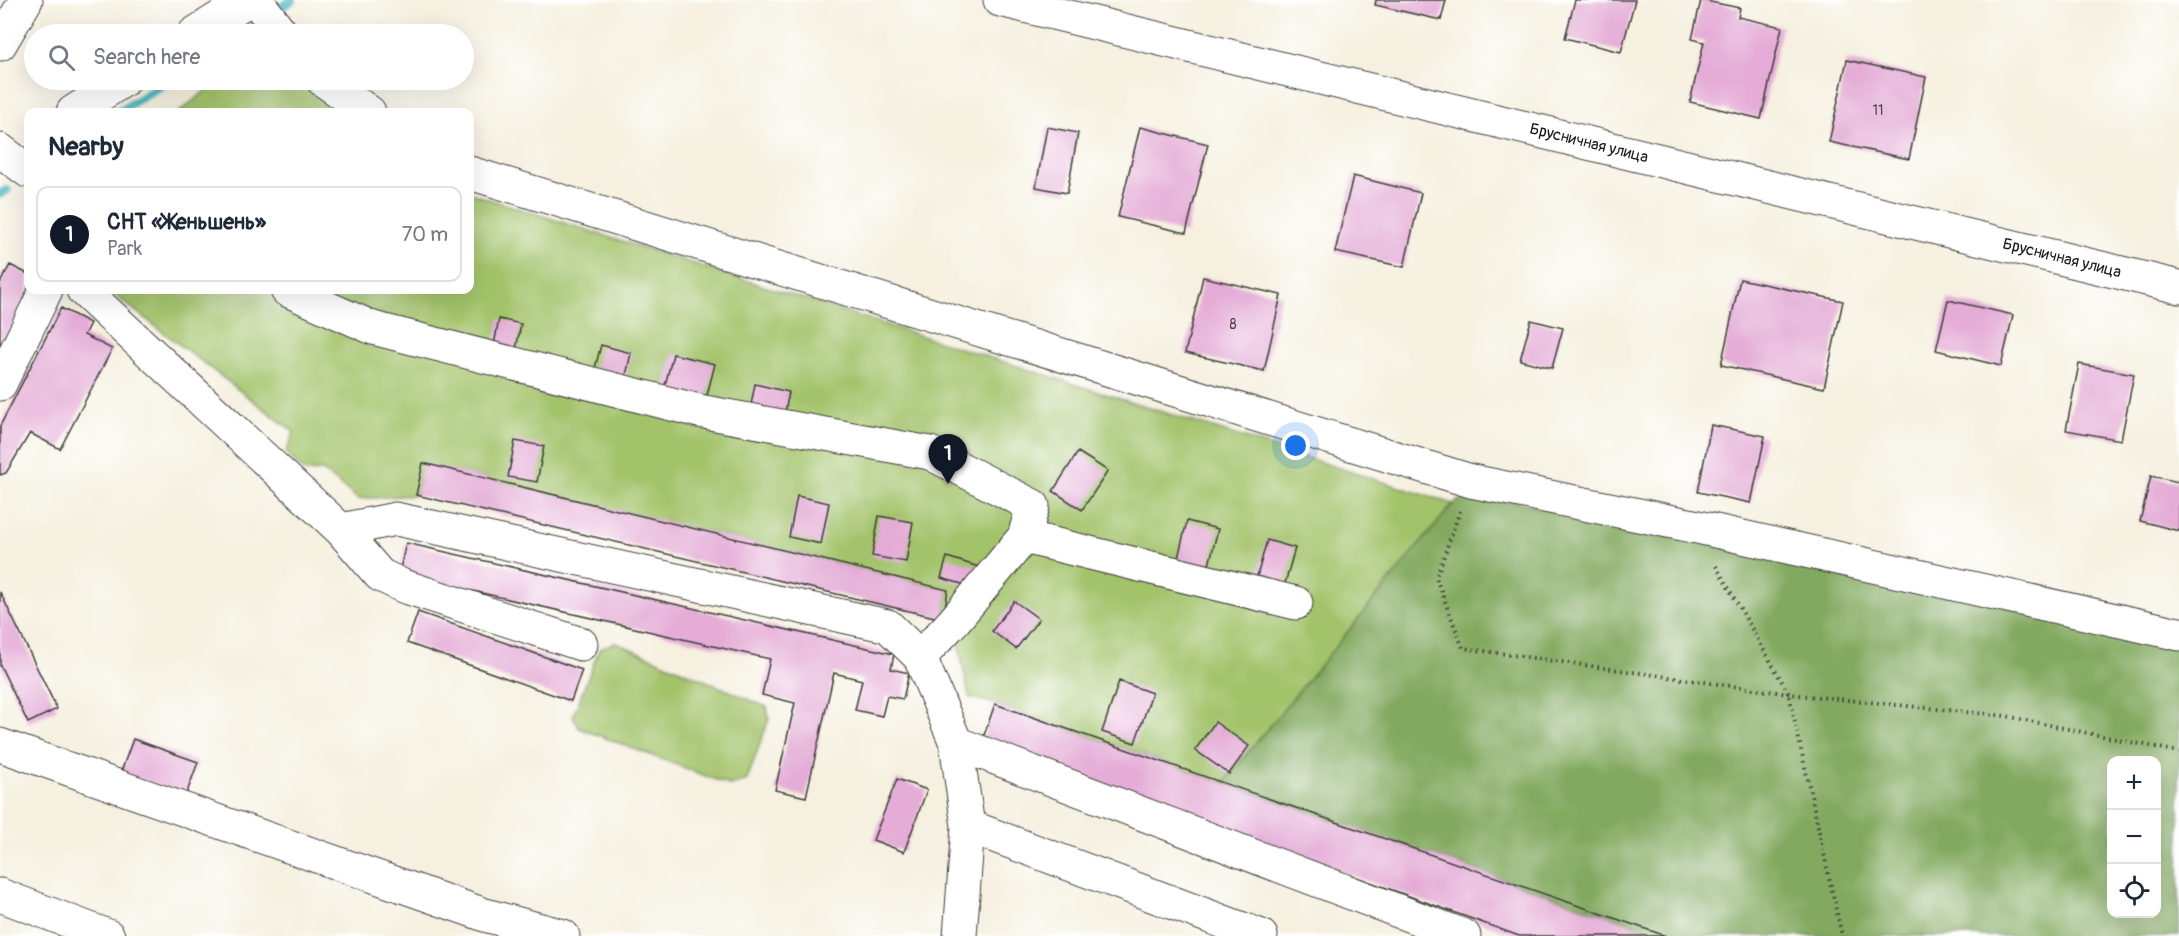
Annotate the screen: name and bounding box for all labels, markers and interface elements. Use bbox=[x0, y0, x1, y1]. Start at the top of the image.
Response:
search box bbox=[24, 24, 474, 90]
icon: search bbox=[45, 41, 78, 74]
text: Search here bbox=[93, 43, 200, 71]
house number: 11 bbox=[1873, 102, 1883, 119]
street label: Брусничная улица bbox=[1528, 119, 1650, 167]
text: Nearby bbox=[48, 131, 124, 163]
text: СНТ «Женьшень» bbox=[107, 208, 266, 236]
text: 1 bbox=[66, 222, 73, 247]
text: 70 m bbox=[402, 222, 448, 247]
street label: Брусничная улица bbox=[2001, 234, 2123, 282]
text: Park bbox=[107, 236, 142, 261]
house number: 8 bbox=[1229, 316, 1237, 333]
your location bbox=[1281, 431, 1310, 460]
pin: 1 bbox=[928, 434, 968, 484]
map controls bbox=[2107, 756, 2161, 918]
button: + bbox=[2107, 756, 2161, 810]
button: − bbox=[2107, 810, 2161, 864]
button: locate bbox=[2107, 864, 2161, 918]

